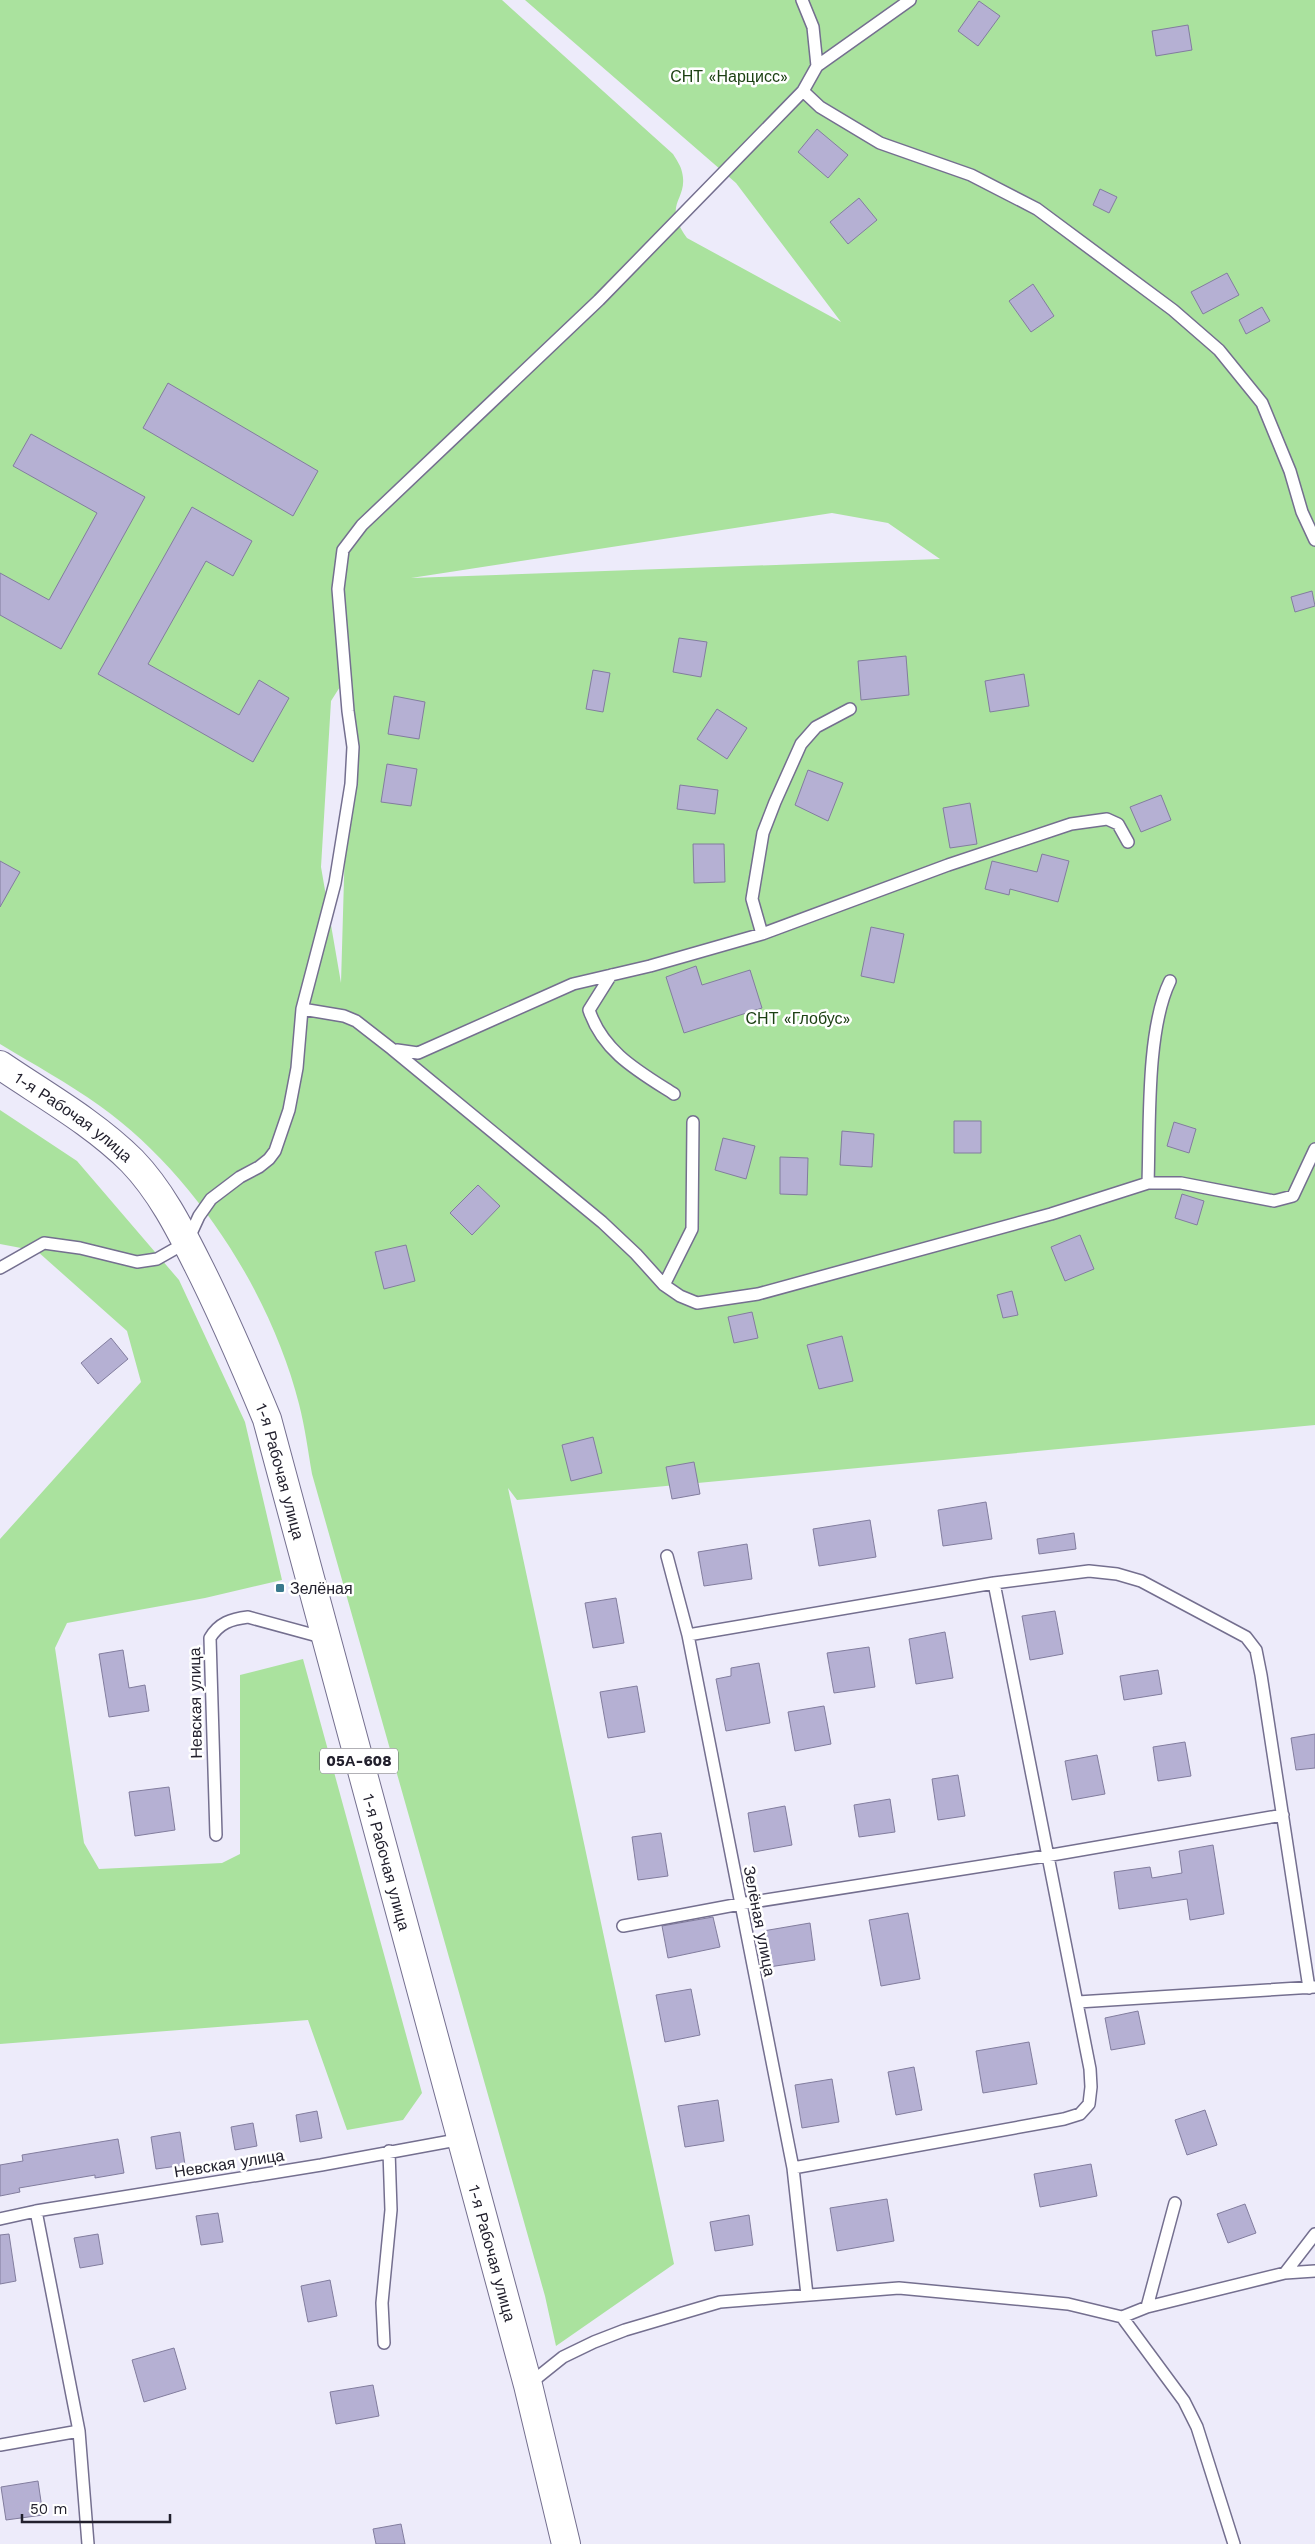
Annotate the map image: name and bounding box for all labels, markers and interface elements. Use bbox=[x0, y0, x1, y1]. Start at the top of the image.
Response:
park label: СНТ «Нарцисс» bbox=[670, 67, 788, 86]
park label: СНТ «Глобус» bbox=[746, 1009, 851, 1028]
street label: 1-я Рабочая улица bbox=[11, 1068, 136, 1166]
street label: 1-я Рабочая улица bbox=[251, 1400, 308, 1542]
place label: Зелёная bbox=[290, 1579, 353, 1598]
marker: Зелёная bbox=[274, 1582, 286, 1594]
street label: Невская улица bbox=[185, 1647, 206, 1759]
road number: 05А-608 bbox=[320, 1748, 398, 1774]
street label: 1-я Рабочая улица bbox=[359, 1792, 414, 1933]
street label: Зелёная улица bbox=[739, 1864, 780, 1978]
street label: Невская улица bbox=[173, 2145, 286, 2182]
street label: 1-я Рабочая улица bbox=[464, 2183, 519, 2324]
scale bar bbox=[22, 2492, 170, 2524]
text: 50 m bbox=[30, 2500, 67, 2518]

